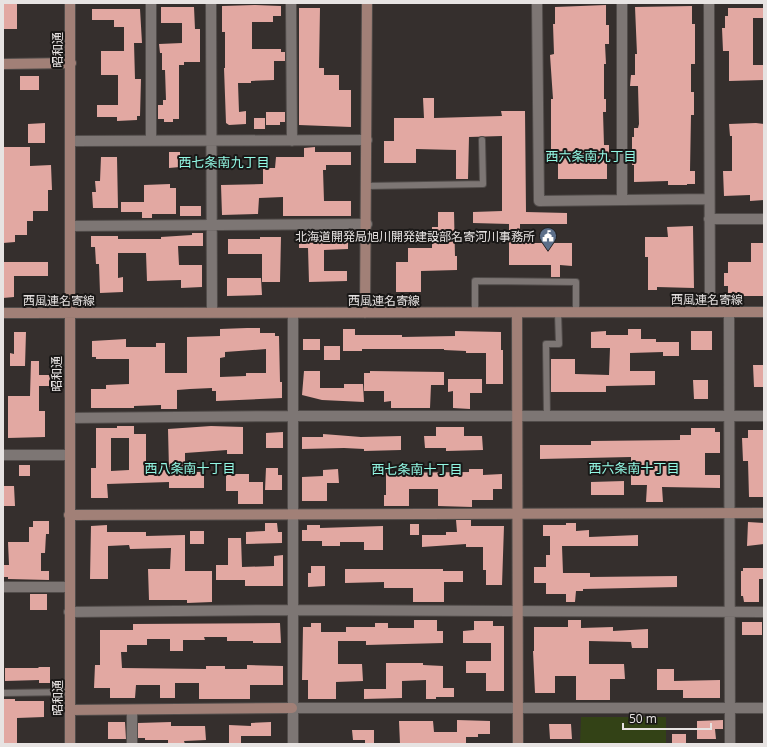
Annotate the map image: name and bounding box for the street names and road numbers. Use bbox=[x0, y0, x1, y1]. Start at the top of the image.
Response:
street label: 昭和通 bbox=[49, 32, 66, 68]
street label: 西風連名寄線 bbox=[671, 291, 743, 308]
street label: 西風連名寄線 bbox=[23, 292, 95, 309]
street label: 西風連名寄線 bbox=[348, 292, 420, 309]
street label: 昭和通 bbox=[48, 356, 65, 392]
street label: 昭和通 bbox=[49, 680, 66, 716]

